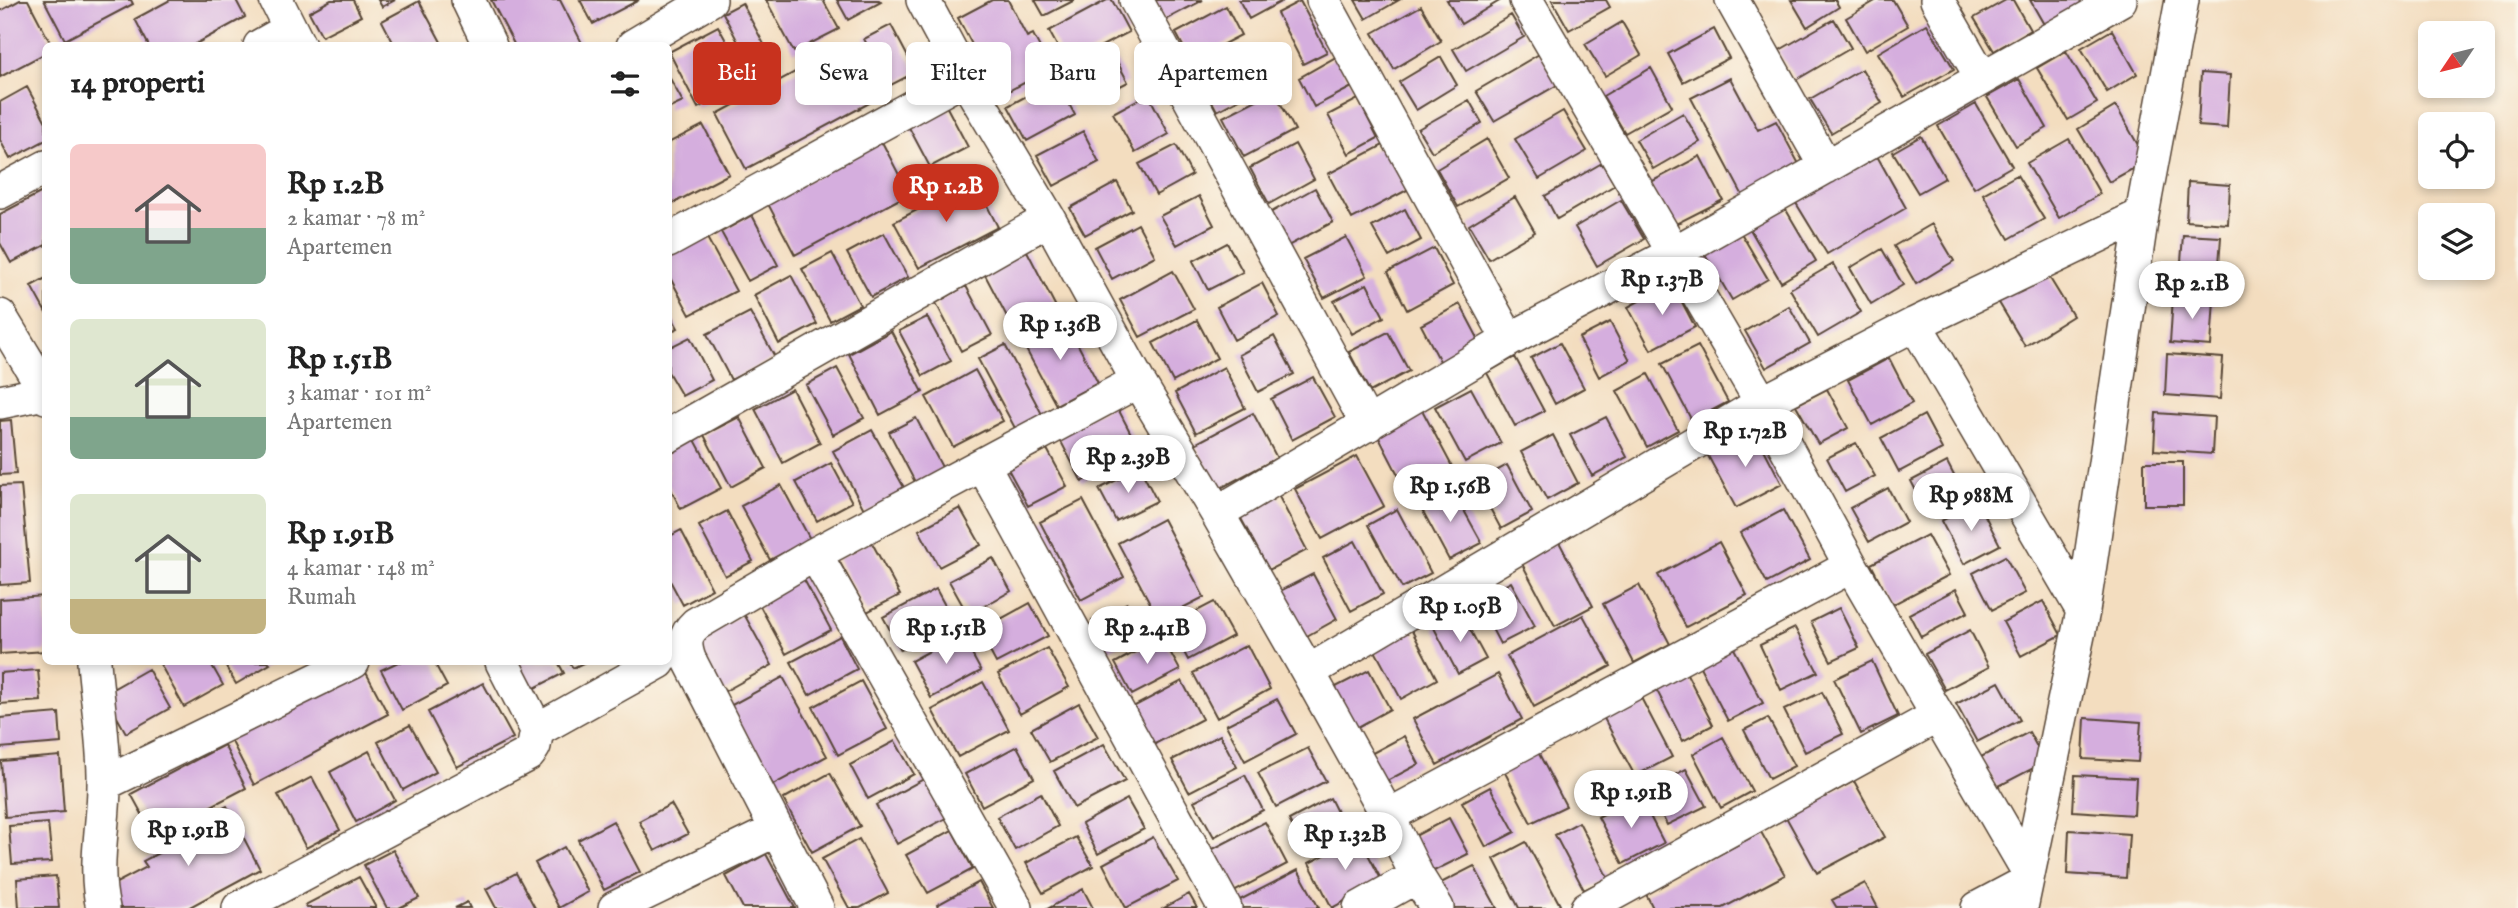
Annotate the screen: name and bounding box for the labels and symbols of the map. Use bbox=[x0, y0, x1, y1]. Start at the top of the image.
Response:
north arrow bbox=[2418, 21, 2496, 98]
pin: Rp 1.2B bbox=[881, 164, 1011, 224]
pin: Rp 1.37B bbox=[1590, 258, 1734, 317]
pin: Rp 2.1B bbox=[2127, 262, 2257, 321]
pin: Rp 1.36B bbox=[988, 302, 1132, 362]
pin: Rp 1.72B bbox=[1673, 410, 1817, 469]
pin: Rp 2.39B bbox=[1056, 435, 1200, 495]
pin: Rp 1.56B bbox=[1378, 464, 1522, 524]
pin: Rp 988M bbox=[1906, 474, 2036, 533]
pin: Rp 1.05B bbox=[1388, 584, 1532, 644]
pin: Rp 1.51B bbox=[874, 606, 1018, 666]
pin: Rp 2.41B bbox=[1075, 606, 1219, 666]
pin: Rp 1.91B bbox=[1559, 770, 1703, 830]
pin: Rp 1.91B bbox=[116, 808, 260, 868]
pin: Rp 1.32B bbox=[1273, 812, 1417, 872]

